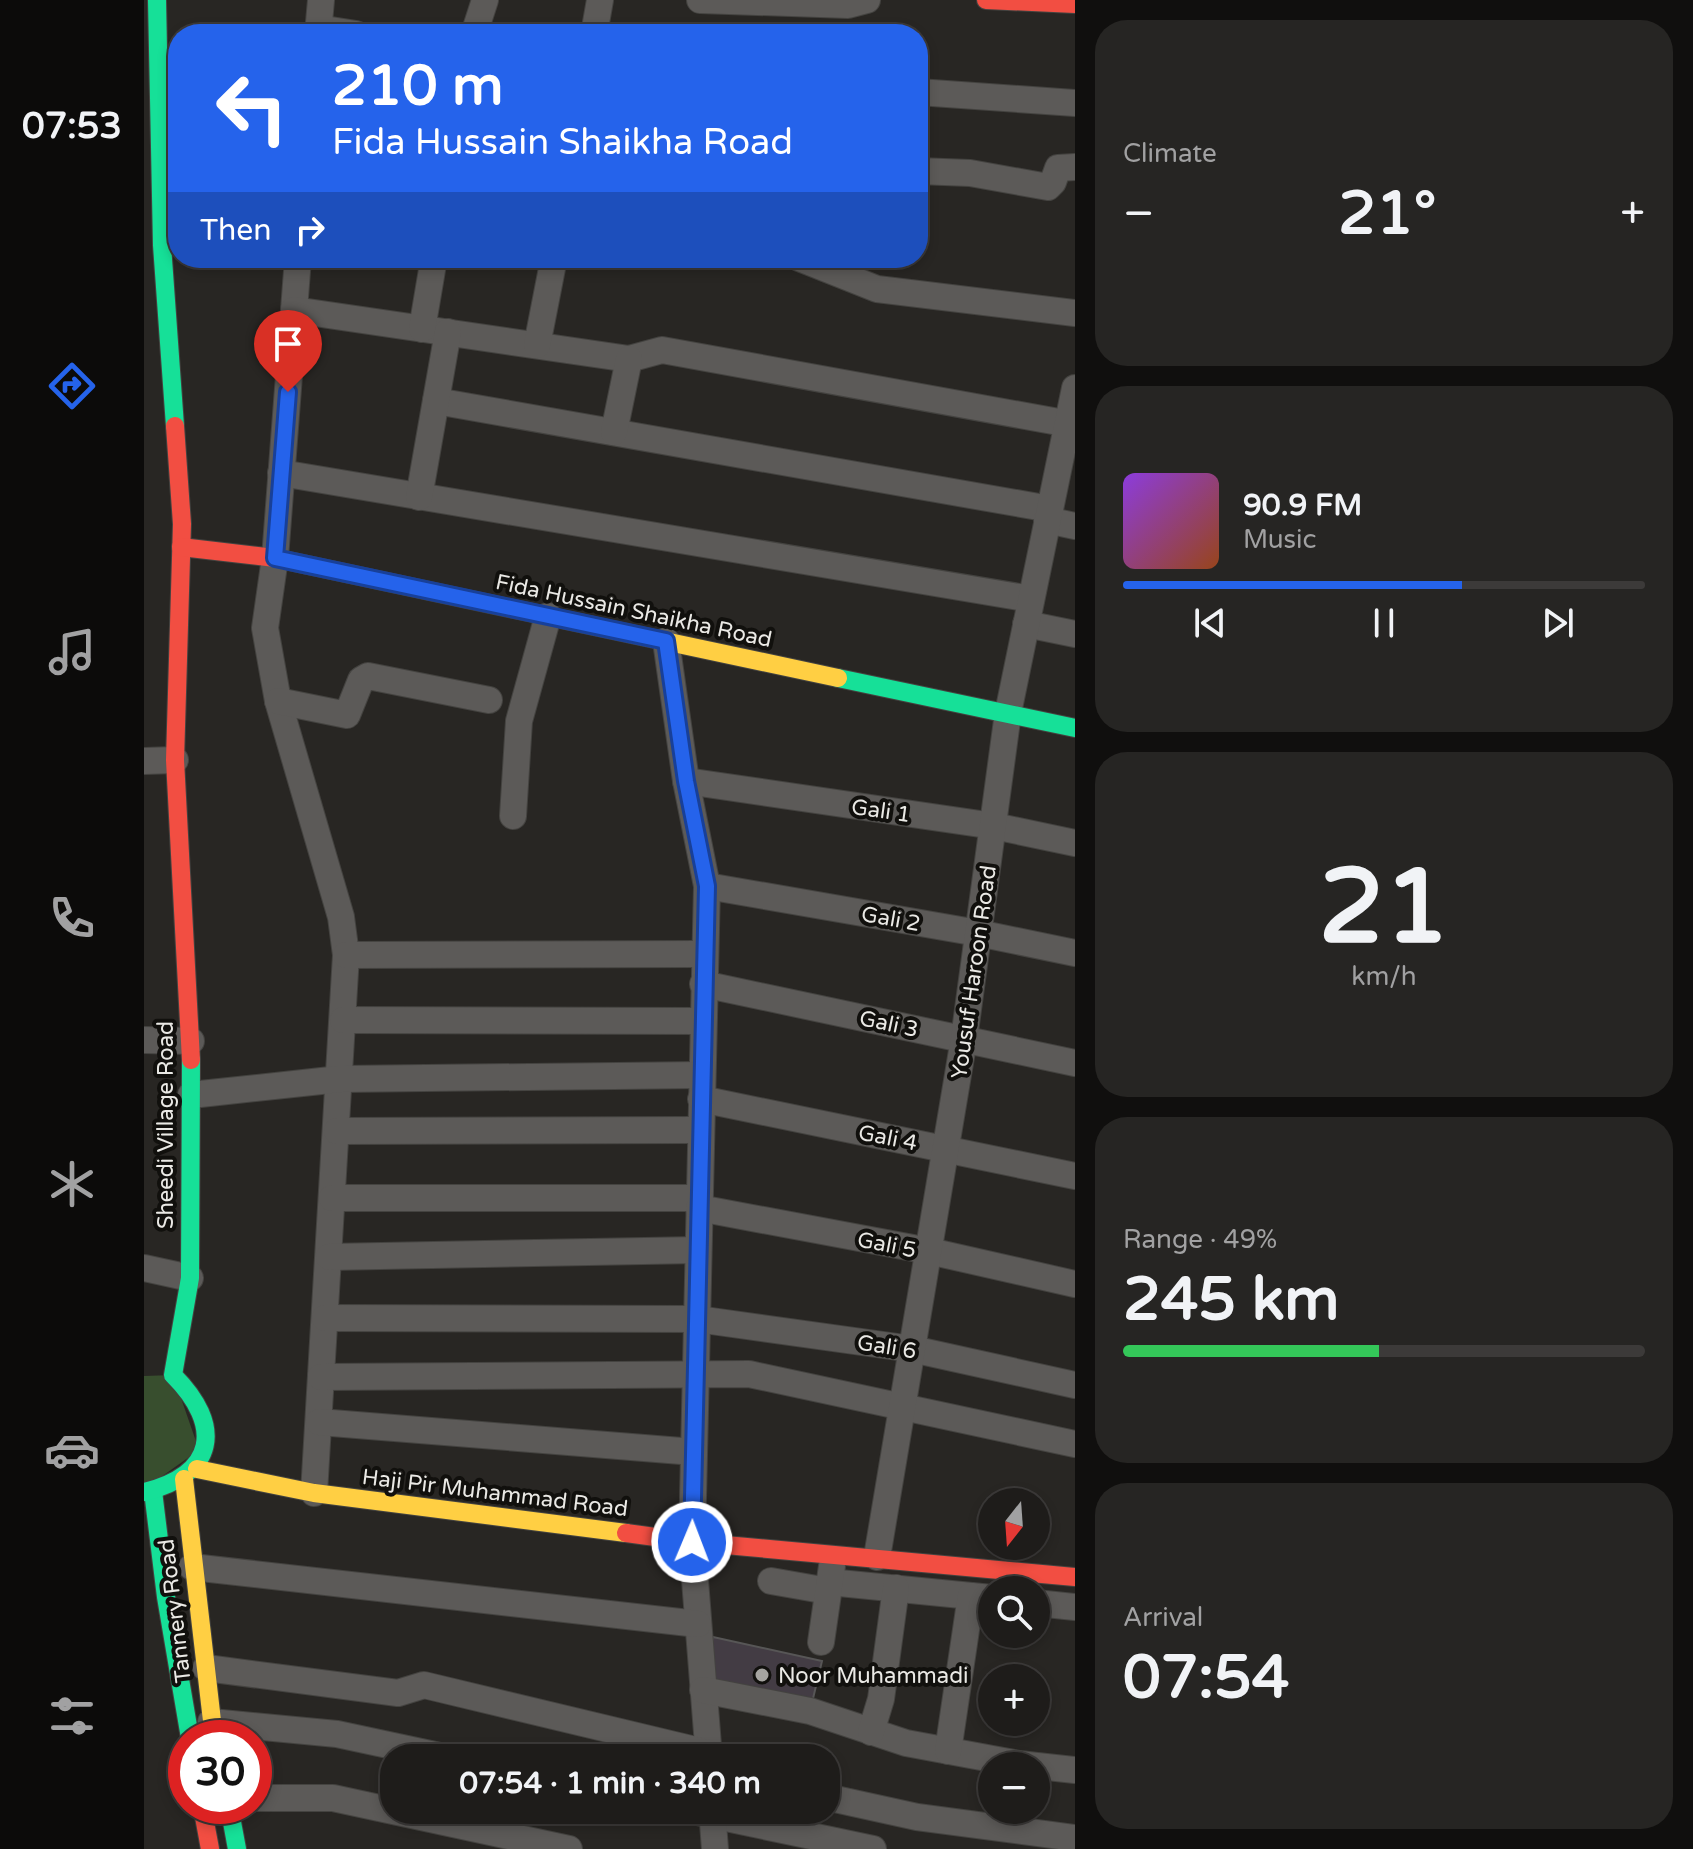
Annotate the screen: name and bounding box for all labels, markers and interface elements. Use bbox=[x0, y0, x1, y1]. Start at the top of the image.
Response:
text: 210 m bbox=[332, 53, 503, 120]
icon: left bbox=[200, 56, 304, 160]
text: 07:53 bbox=[22, 105, 122, 148]
text: Fida Hussain Shaikha Road bbox=[332, 121, 793, 164]
text: Climate bbox=[1123, 138, 1217, 169]
text: 21° bbox=[1338, 178, 1436, 250]
text: − bbox=[1123, 188, 1154, 241]
text: + bbox=[1620, 188, 1645, 241]
icon: right bbox=[288, 208, 332, 252]
text: Then bbox=[200, 212, 272, 249]
pin bbox=[254, 310, 322, 392]
icon: arrive bbox=[266, 322, 310, 366]
icon: directions bbox=[44, 358, 100, 414]
text: 90.9 FM bbox=[1243, 487, 1362, 524]
text: Music bbox=[1243, 524, 1316, 555]
street label: Fida Hussain Shaikha Road bbox=[493, 569, 774, 653]
icon: previous bbox=[1188, 601, 1232, 645]
icon: pause bbox=[1362, 601, 1406, 645]
icon: next bbox=[1536, 601, 1580, 645]
icon: music bbox=[44, 624, 100, 680]
street label: Gali 1 bbox=[850, 794, 912, 828]
text: 21 bbox=[1319, 846, 1449, 971]
street label: Yousuf Haroon Road bbox=[946, 864, 1002, 1081]
icon: phone bbox=[44, 890, 100, 946]
street label: Gali 2 bbox=[859, 901, 922, 937]
text: km/h bbox=[1351, 961, 1417, 992]
street label: Gali 3 bbox=[857, 1005, 921, 1043]
street label: Sheedi Village Road bbox=[153, 1021, 179, 1229]
street label: Gali 4 bbox=[856, 1120, 920, 1156]
icon: climate bbox=[44, 1156, 100, 1212]
text: Range · 49% bbox=[1123, 1224, 1277, 1255]
street label: Gali 5 bbox=[855, 1227, 919, 1263]
text: 245 km bbox=[1123, 1264, 1339, 1336]
street label: Gali 6 bbox=[855, 1329, 918, 1364]
icon: car bbox=[44, 1422, 100, 1478]
street label: Haji Pir Muhammad Road bbox=[360, 1464, 629, 1522]
north arrow bbox=[978, 1488, 1050, 1560]
map controls bbox=[978, 1488, 1050, 1824]
position arrow bbox=[650, 1500, 734, 1584]
street label: Tannery Road bbox=[153, 1538, 197, 1684]
button: search bbox=[978, 1576, 1050, 1648]
text: Arrival bbox=[1123, 1602, 1203, 1633]
text: 07:54 bbox=[1123, 1642, 1289, 1714]
place label: Noor Muhammadi bbox=[778, 1663, 969, 1689]
button: + bbox=[978, 1664, 1050, 1736]
marker: Noor Muhammadi bbox=[753, 1666, 771, 1684]
icon: filters bbox=[44, 1688, 100, 1744]
speed limit sign: 30 bbox=[168, 1720, 272, 1824]
button: − bbox=[978, 1752, 1050, 1824]
text: 07:54 · 1 min · 340 m bbox=[459, 1765, 761, 1802]

